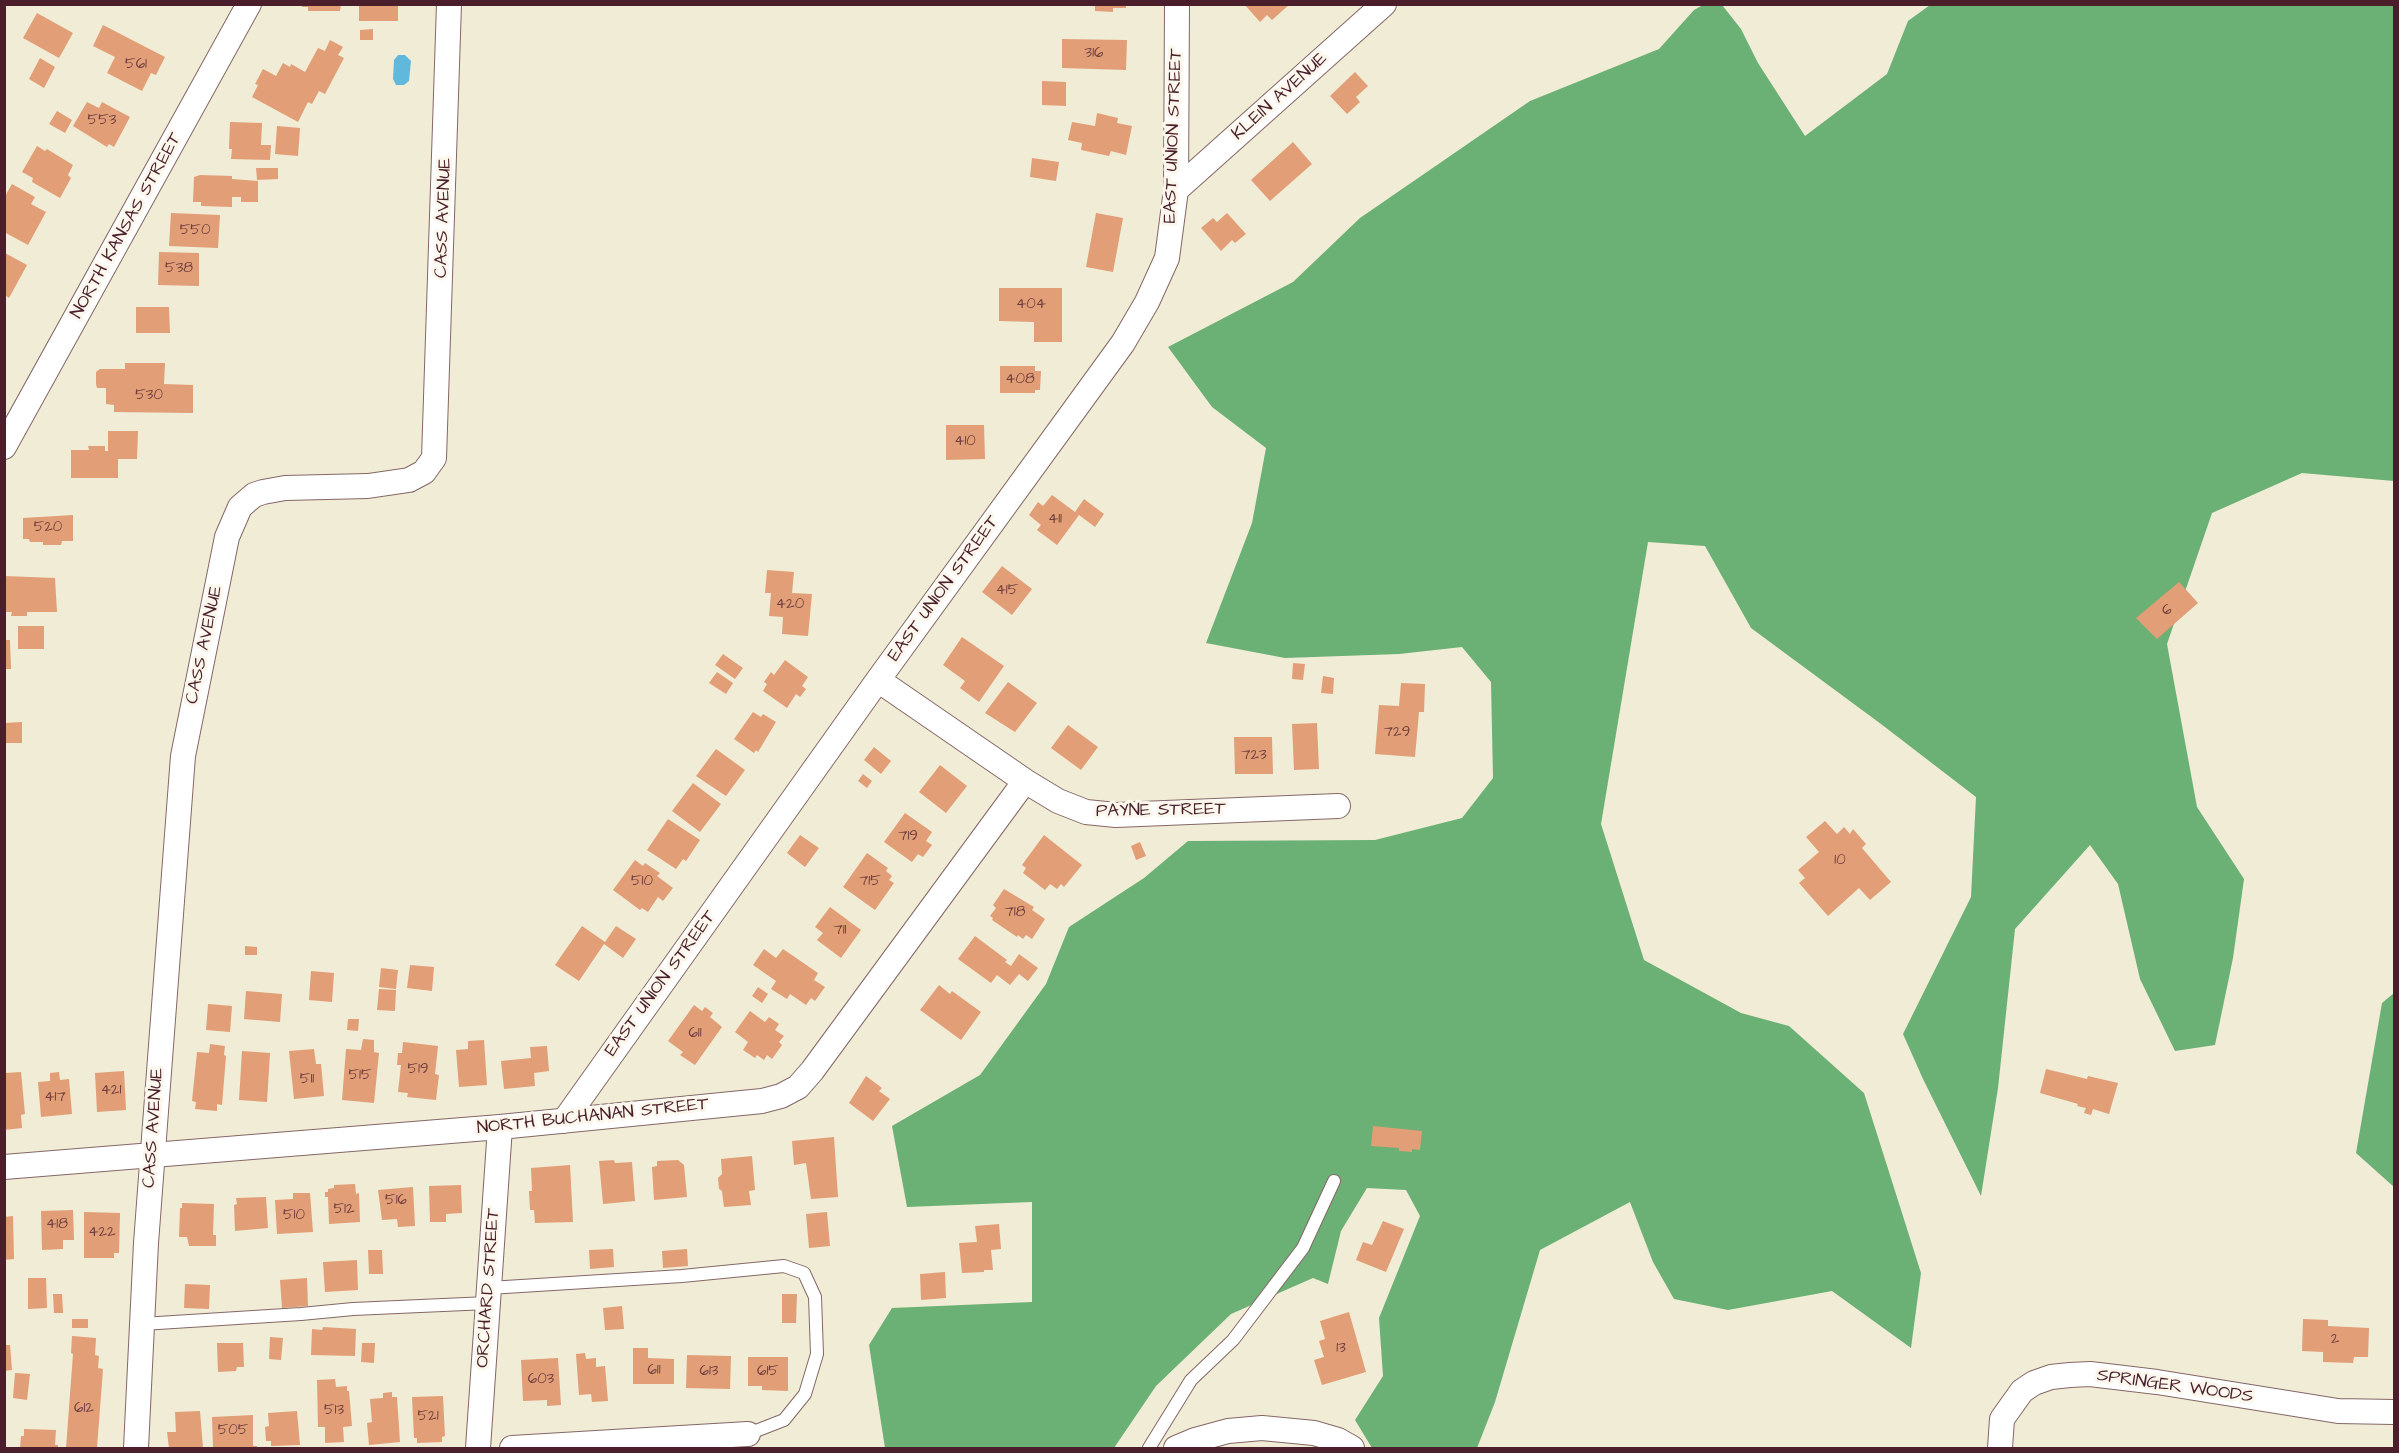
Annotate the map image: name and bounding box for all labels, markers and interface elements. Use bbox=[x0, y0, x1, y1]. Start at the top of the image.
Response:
house number: 316 bbox=[1085, 45, 1103, 63]
street label: EAST UNION STREET bbox=[1160, 48, 1188, 224]
street label: KLEIN AVENUE bbox=[1228, 49, 1332, 145]
house number: 561 bbox=[125, 56, 147, 74]
house number: 553 bbox=[88, 112, 116, 130]
street label: NORTH KANSAS STREET bbox=[67, 129, 187, 323]
street label: CASS AVENUE bbox=[431, 158, 457, 278]
house number: 550 bbox=[180, 222, 210, 240]
house number: 538 bbox=[165, 260, 193, 278]
house number: 404 bbox=[1016, 296, 1046, 314]
house number: 408 bbox=[1005, 371, 1035, 389]
house number: 530 bbox=[135, 387, 163, 405]
house number: 410 bbox=[954, 433, 976, 451]
house number: 411 bbox=[1048, 511, 1062, 529]
street label: EAST UNION STREET bbox=[884, 512, 1004, 666]
house number: 520 bbox=[34, 519, 62, 537]
house number: 415 bbox=[996, 582, 1018, 600]
street label: CASS AVENUE bbox=[182, 584, 228, 706]
house number: 420 bbox=[776, 596, 804, 614]
house number: 6 bbox=[2162, 602, 2172, 620]
house number: 729 bbox=[1384, 724, 1410, 742]
house number: 723 bbox=[1241, 747, 1267, 765]
street label: PAYNE STREET bbox=[1096, 799, 1226, 823]
house number: 719 bbox=[898, 828, 918, 846]
house number: 10 bbox=[1834, 852, 1846, 870]
house number: 510 bbox=[631, 873, 653, 891]
house number: 715 bbox=[859, 873, 881, 891]
house number: 718 bbox=[1005, 904, 1025, 922]
street label: EAST UNION STREET bbox=[601, 907, 721, 1061]
house number: 711 bbox=[833, 922, 847, 940]
house number: 611 bbox=[688, 1025, 702, 1043]
house number: 519 bbox=[407, 1061, 429, 1079]
street label: CASS AVENUE bbox=[139, 1067, 169, 1189]
house number: 515 bbox=[348, 1067, 372, 1085]
house number: 511 bbox=[300, 1071, 314, 1089]
house number: 421 bbox=[101, 1082, 121, 1100]
house number: 417 bbox=[44, 1089, 66, 1107]
street label: NORTH BUCHANAN STREET bbox=[476, 1094, 710, 1140]
house number: 516 bbox=[385, 1192, 407, 1210]
house number: 512 bbox=[333, 1201, 355, 1219]
house number: 510 bbox=[283, 1207, 305, 1225]
street label: ORCHARD STREET bbox=[473, 1207, 505, 1369]
house number: 418 bbox=[46, 1216, 68, 1234]
house number: 422 bbox=[88, 1224, 116, 1242]
house number: 2 bbox=[2331, 1331, 2339, 1349]
house number: 13 bbox=[1336, 1340, 1346, 1358]
house number: 611 bbox=[647, 1362, 661, 1380]
house number: 613 bbox=[700, 1363, 718, 1381]
house number: 615 bbox=[757, 1363, 779, 1381]
street label: SPRINGER WOODS bbox=[2096, 1365, 2254, 1409]
house number: 603 bbox=[528, 1371, 554, 1389]
house number: 612 bbox=[74, 1400, 94, 1418]
house number: 513 bbox=[324, 1402, 344, 1420]
house number: 521 bbox=[417, 1408, 439, 1426]
house number: 505 bbox=[218, 1422, 248, 1440]

